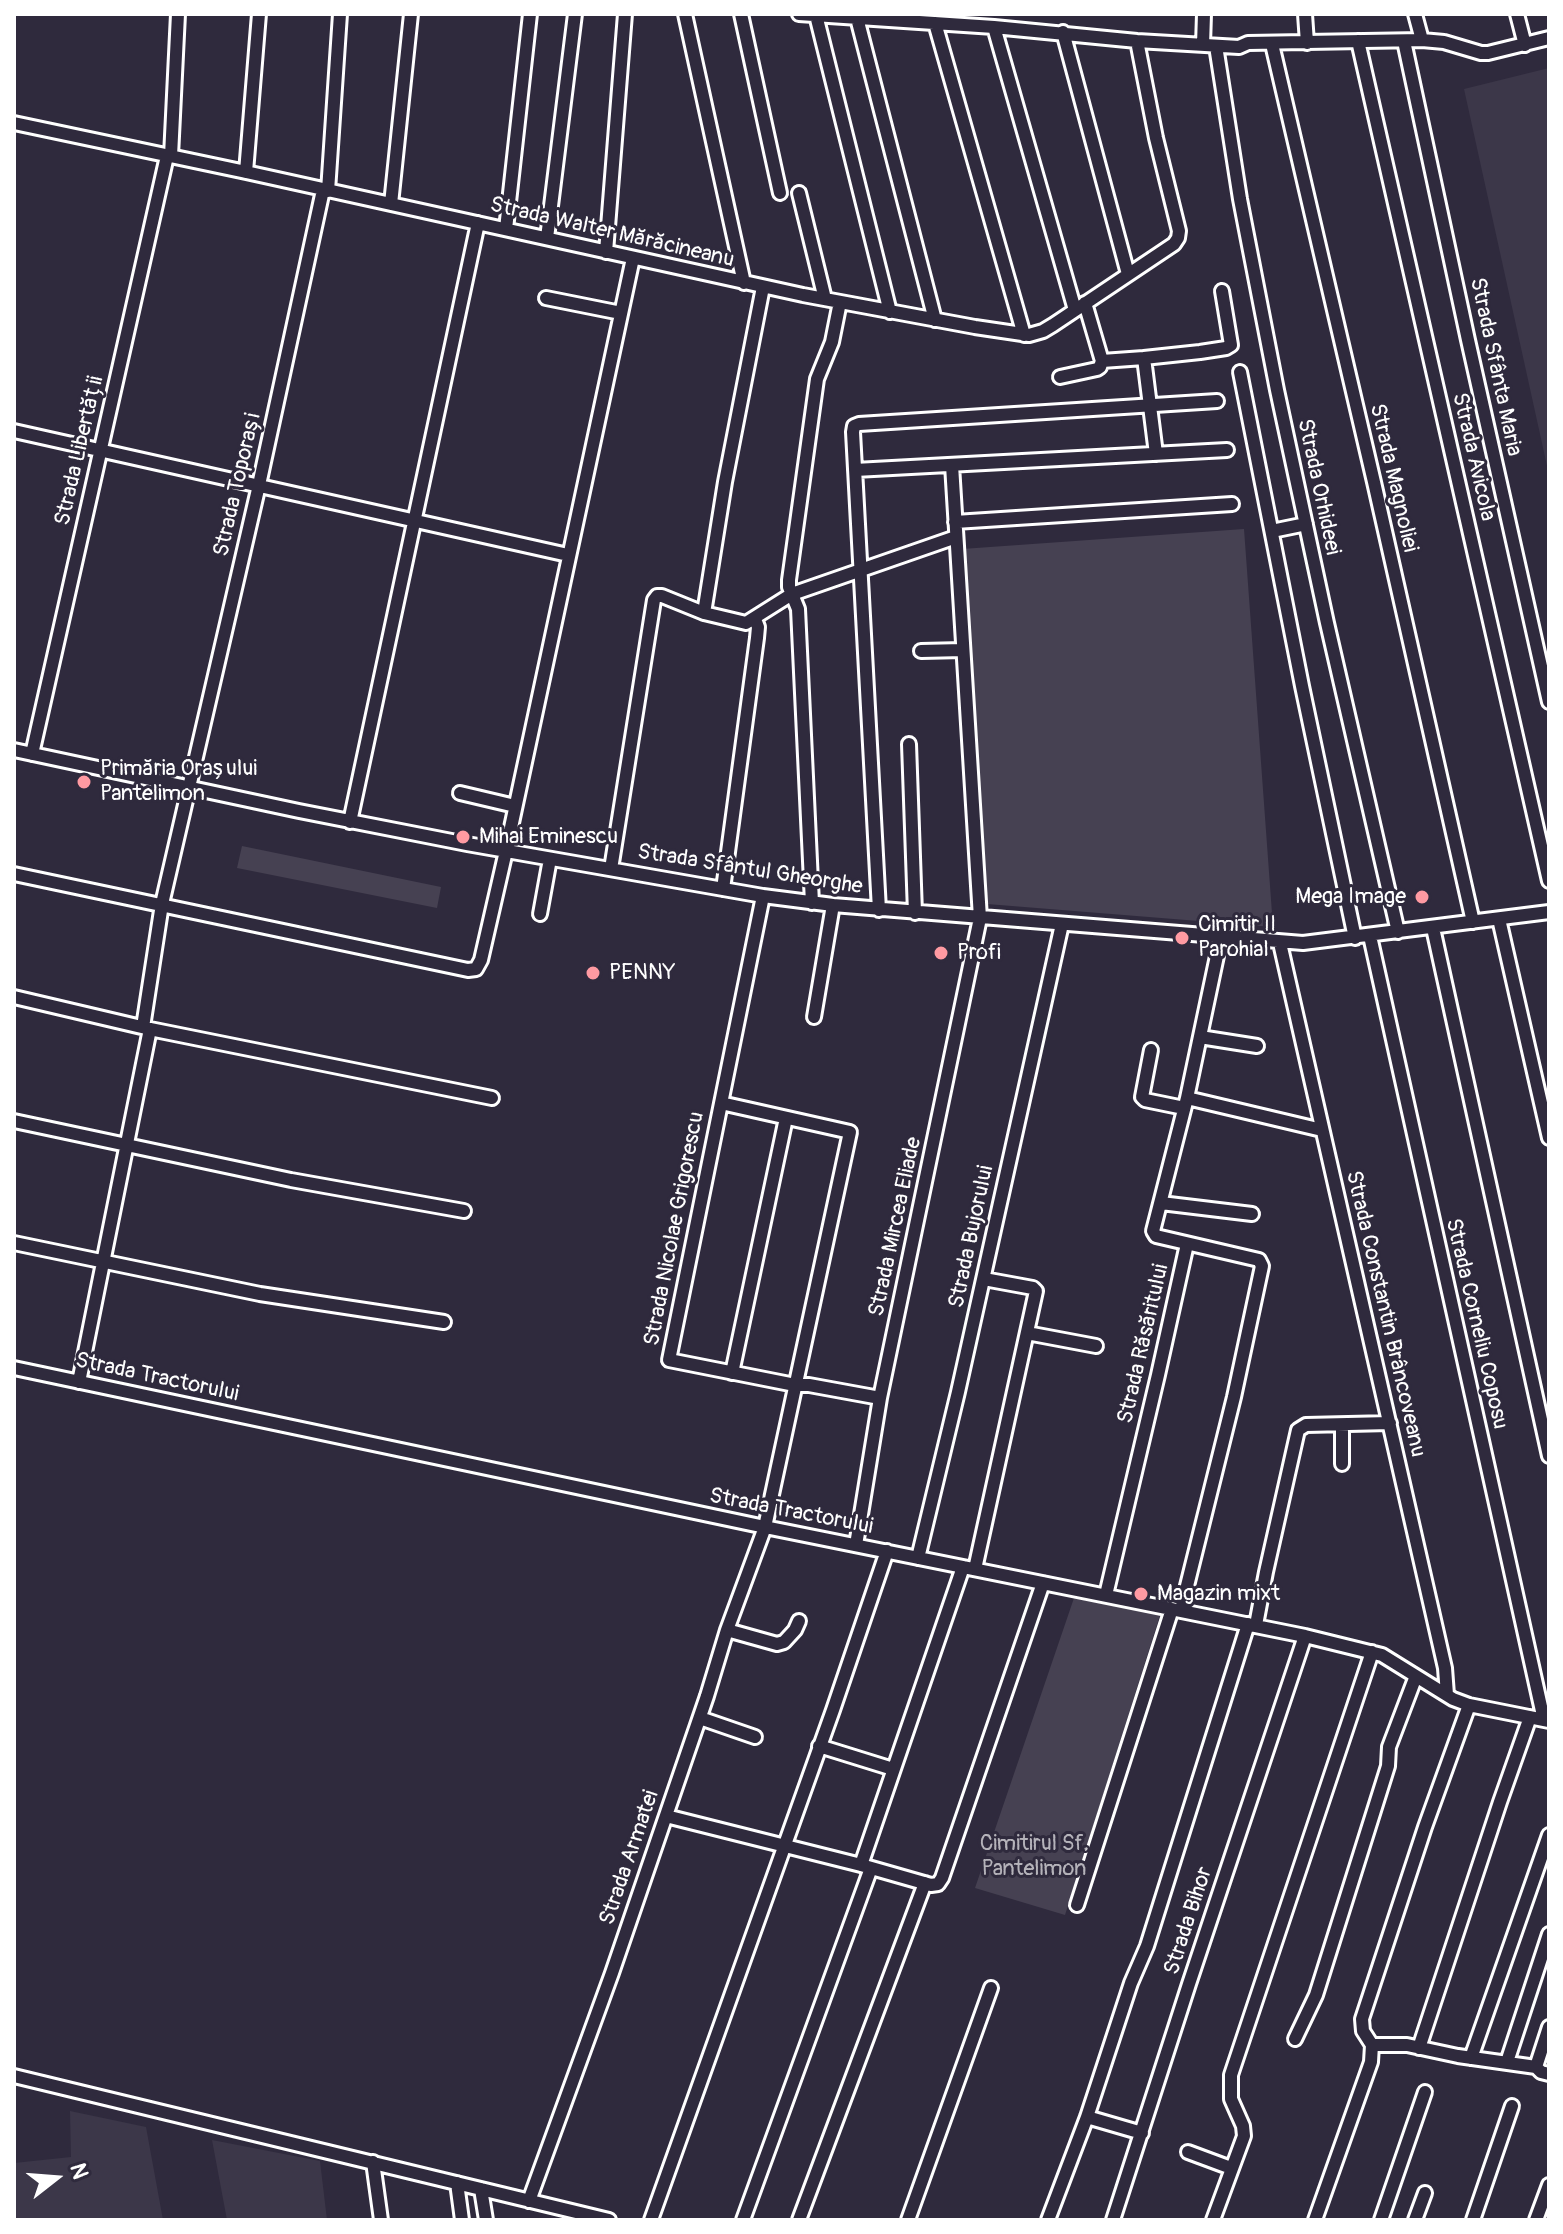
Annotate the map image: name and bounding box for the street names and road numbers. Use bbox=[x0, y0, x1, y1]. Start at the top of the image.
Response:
street label: Strada Walter Mărăcineanu bbox=[487, 192, 737, 274]
street label: Strada Sfânta Maria bbox=[1463, 275, 1527, 459]
street label: Strada Libertății bbox=[50, 374, 110, 528]
street label: Strada Avicola bbox=[1445, 390, 1501, 524]
street label: Strada Magnoliei bbox=[1363, 401, 1423, 555]
street label: Strada Toporași bbox=[209, 411, 267, 559]
street label: Strada Orhideei bbox=[1291, 417, 1345, 557]
street label: Strada Sfântul Gheorghe bbox=[636, 839, 864, 901]
street label: Strada Nicolae Grigorescu bbox=[639, 1110, 711, 1348]
street label: Strada Mircea Eliade bbox=[864, 1135, 928, 1319]
street label: Strada Bujorului bbox=[944, 1163, 1000, 1311]
street label: Strada Constantin Brâncoveanu bbox=[1339, 1168, 1431, 1460]
street label: Strada Corneliu Coposu bbox=[1439, 1216, 1513, 1432]
street label: Strada Răsăritului bbox=[1113, 1262, 1175, 1426]
street label: Strada Tractorului bbox=[73, 1348, 241, 1408]
street label: Strada Tractorului bbox=[707, 1483, 875, 1541]
street label: Strada Armatei bbox=[595, 1787, 665, 1929]
street label: Strada Bihor bbox=[1159, 1864, 1219, 1978]

